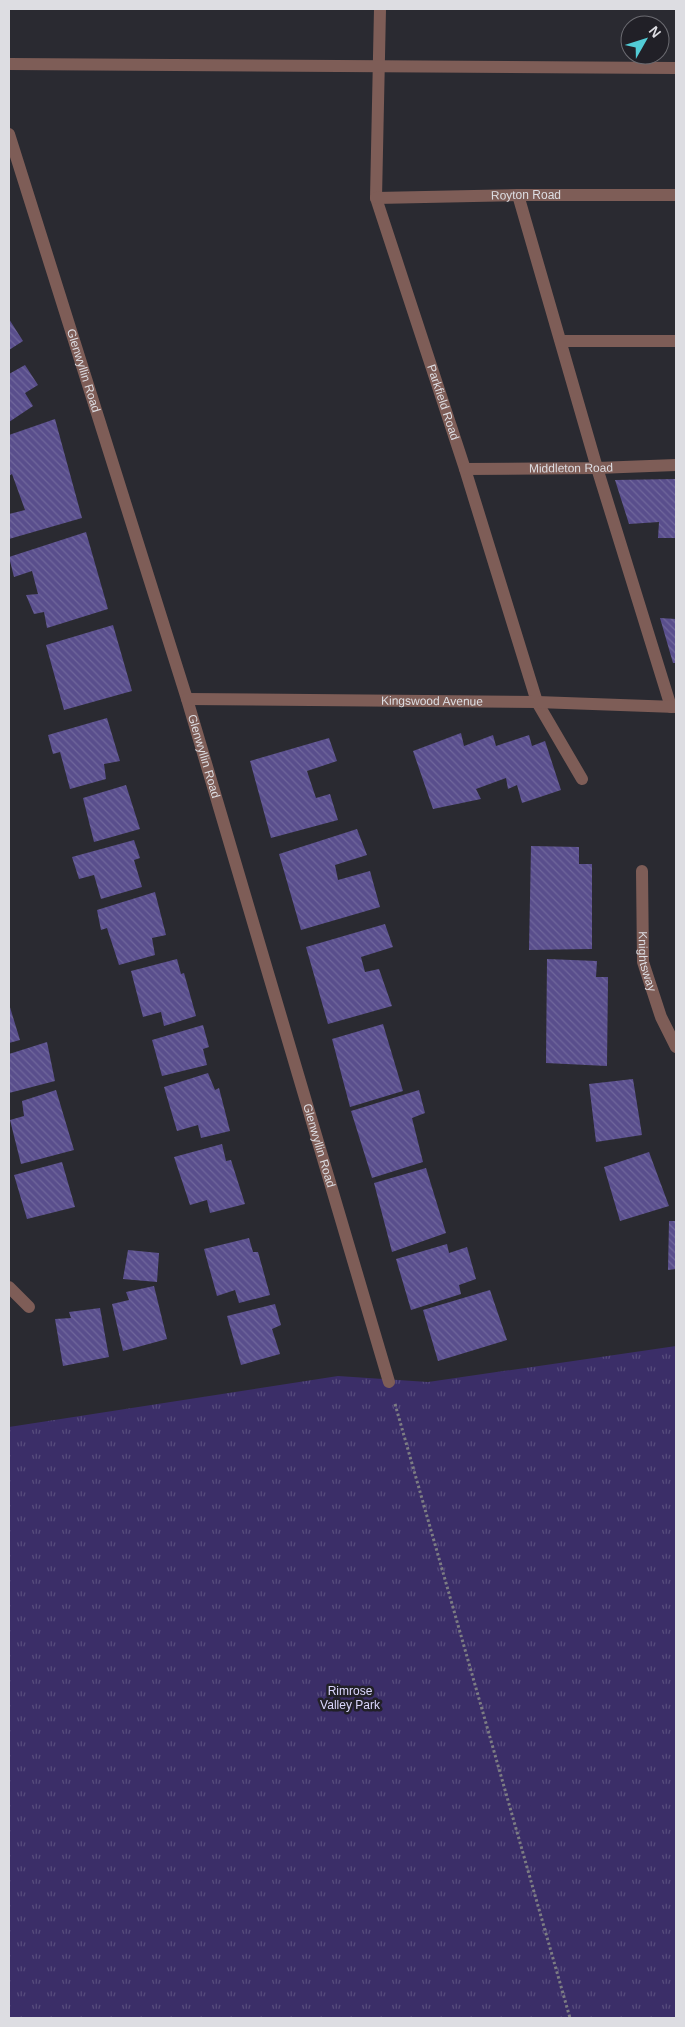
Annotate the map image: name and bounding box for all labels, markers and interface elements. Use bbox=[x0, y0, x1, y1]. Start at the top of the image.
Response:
north arrow bbox=[620, 15, 670, 65]
text: N bbox=[646, 23, 665, 41]
street label: Royton Road bbox=[491, 188, 561, 203]
street label: Glenwyllin Road bbox=[64, 327, 103, 414]
street label: Parkfield Road bbox=[424, 363, 462, 442]
street label: Middleton Road bbox=[529, 460, 613, 476]
street label: Kingswood Avenue bbox=[381, 694, 483, 709]
street label: Glenwyllin Road bbox=[185, 713, 223, 800]
street label: Knightsway bbox=[636, 931, 659, 993]
street label: Glenwyllin Road bbox=[300, 1102, 338, 1189]
park label: Rimrose Valley Park bbox=[320, 1684, 381, 1712]

